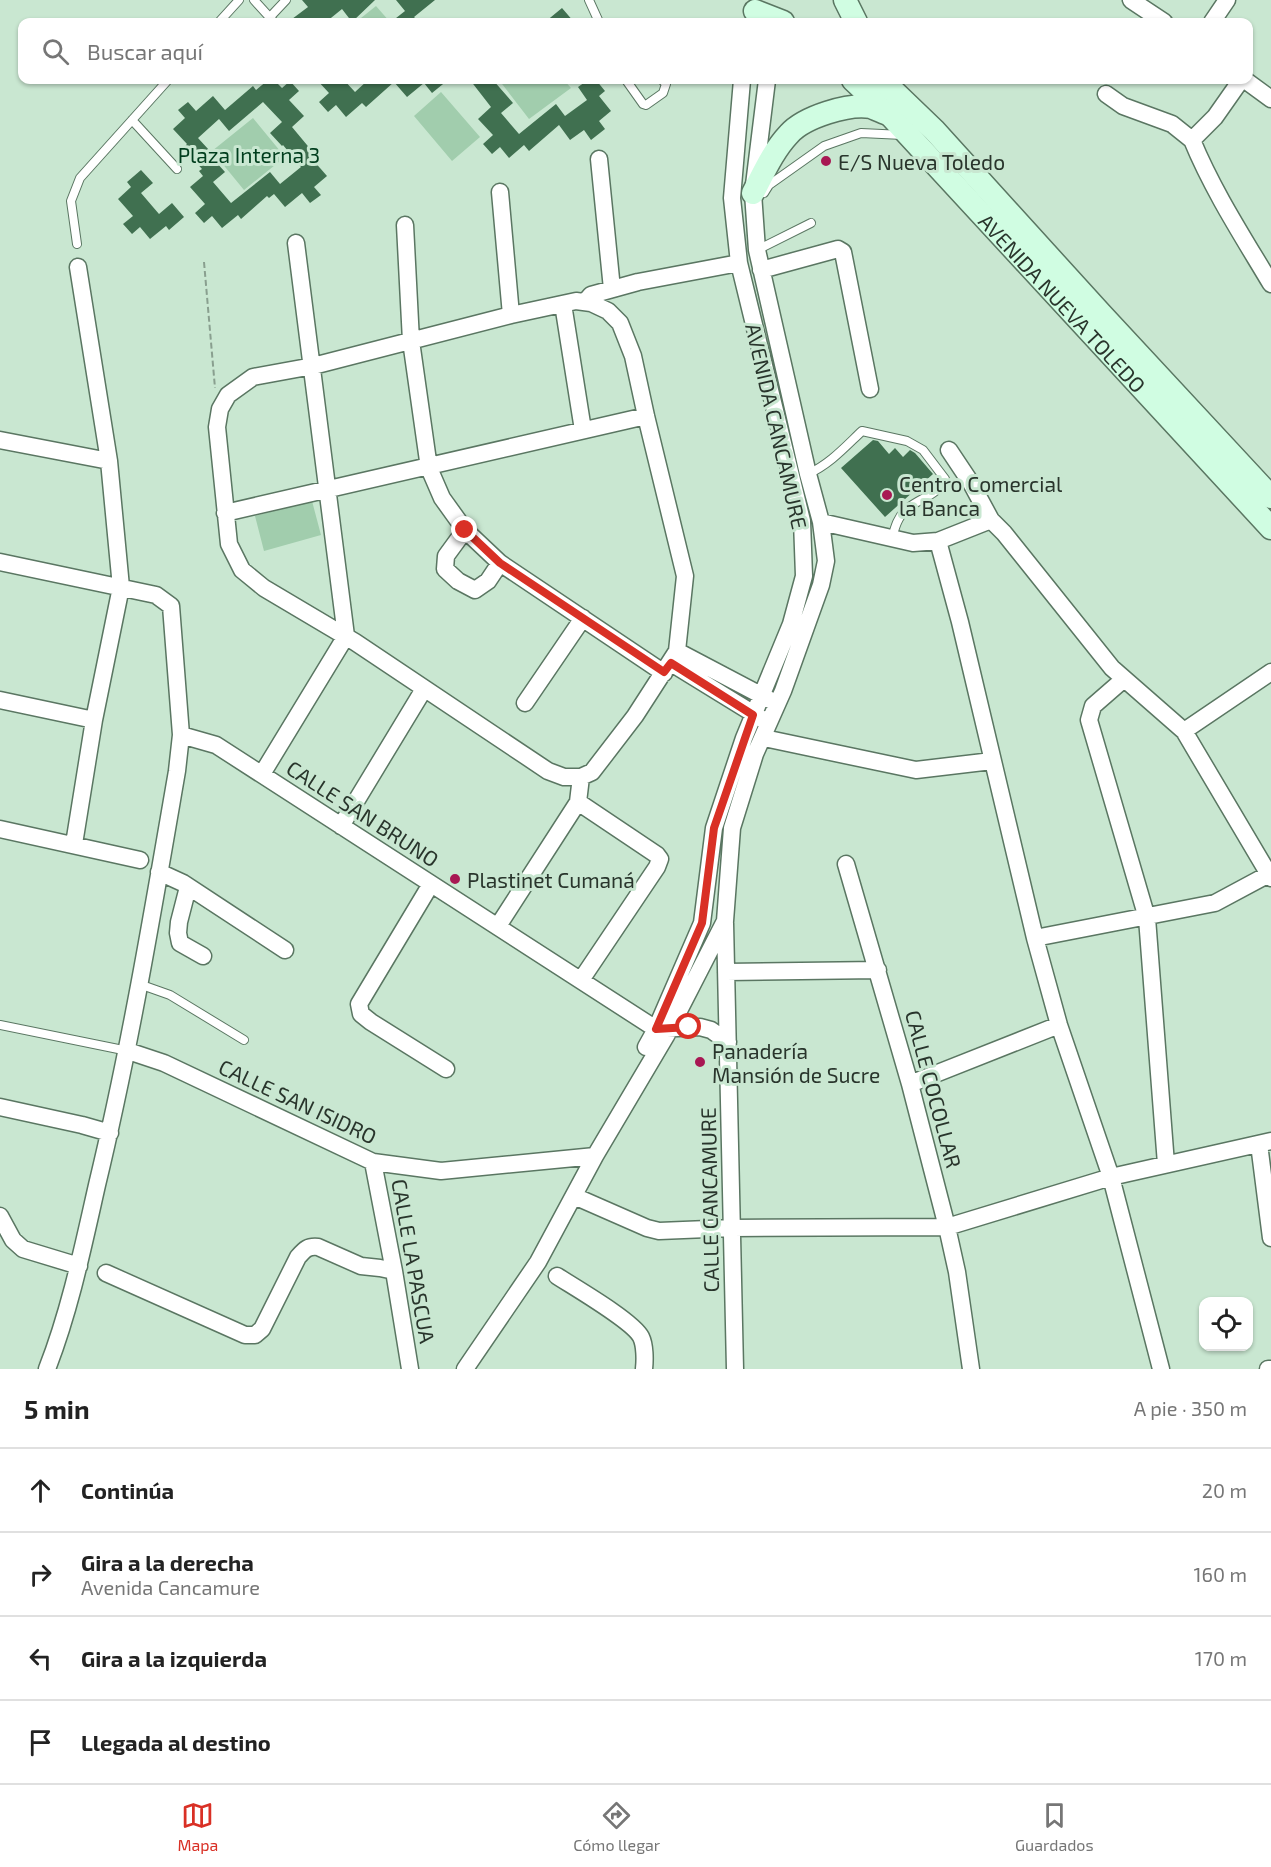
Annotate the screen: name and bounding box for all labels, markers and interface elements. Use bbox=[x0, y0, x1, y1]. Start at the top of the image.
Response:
search box bbox=[18, 18, 1253, 84]
icon: search bbox=[39, 35, 72, 68]
text: Buscar aquí bbox=[87, 38, 203, 64]
park label: Plaza Interna 3 bbox=[178, 142, 320, 167]
place label: E/S Nueva Toledo bbox=[838, 149, 1005, 174]
marker: E/S Nueva Toledo bbox=[819, 154, 833, 168]
street label: AVENIDA NUEVA TOLEDO bbox=[974, 208, 1152, 397]
street label: AVENIDA CANCAMURE bbox=[741, 321, 813, 531]
place label: Centro Comercial la Banca bbox=[899, 471, 1063, 520]
marker: Centro Comercial la Banca bbox=[880, 488, 894, 502]
route end bbox=[451, 516, 477, 542]
street label: CALLE SAN BRUNO bbox=[282, 755, 444, 871]
place label: Plastinet Cumaná bbox=[467, 867, 635, 892]
marker: Plastinet Cumaná bbox=[448, 872, 462, 886]
street label: CALLE COCOLLAR bbox=[901, 1007, 967, 1171]
route start bbox=[675, 1013, 701, 1039]
place label: Panadería Mansión de Sucre bbox=[712, 1038, 880, 1087]
street label: CALLE SAN ISIDRO bbox=[215, 1054, 381, 1148]
marker: Panadería Mansión de Sucre bbox=[693, 1055, 707, 1069]
street label: CALLE CANCAMURE bbox=[695, 1107, 723, 1293]
street label: CALLE LA PASCUA bbox=[387, 1177, 441, 1345]
map controls bbox=[1199, 1297, 1253, 1351]
button: locate bbox=[1199, 1297, 1253, 1351]
text: 5 min bbox=[24, 1393, 90, 1424]
text: A pie · 350 m bbox=[1134, 1396, 1247, 1420]
icon: ahead bbox=[24, 1474, 57, 1507]
text: Continúa bbox=[81, 1477, 174, 1503]
text: 20 m bbox=[1202, 1478, 1247, 1502]
text: Gira a la derecha bbox=[81, 1549, 254, 1575]
icon: right bbox=[24, 1558, 57, 1591]
text: 160 m bbox=[1194, 1562, 1247, 1586]
text: Avenida Cancamure bbox=[81, 1575, 260, 1599]
icon: left bbox=[24, 1642, 57, 1675]
text: Gira a la izquierda bbox=[81, 1645, 267, 1671]
text: 170 m bbox=[1195, 1646, 1247, 1670]
icon: arrive bbox=[24, 1726, 57, 1759]
text: Llegada al destino bbox=[81, 1729, 271, 1755]
tab: Mapa bbox=[177, 1799, 218, 1854]
tab: Cómo llegar bbox=[573, 1799, 660, 1854]
tab: Guardados bbox=[1015, 1799, 1094, 1854]

